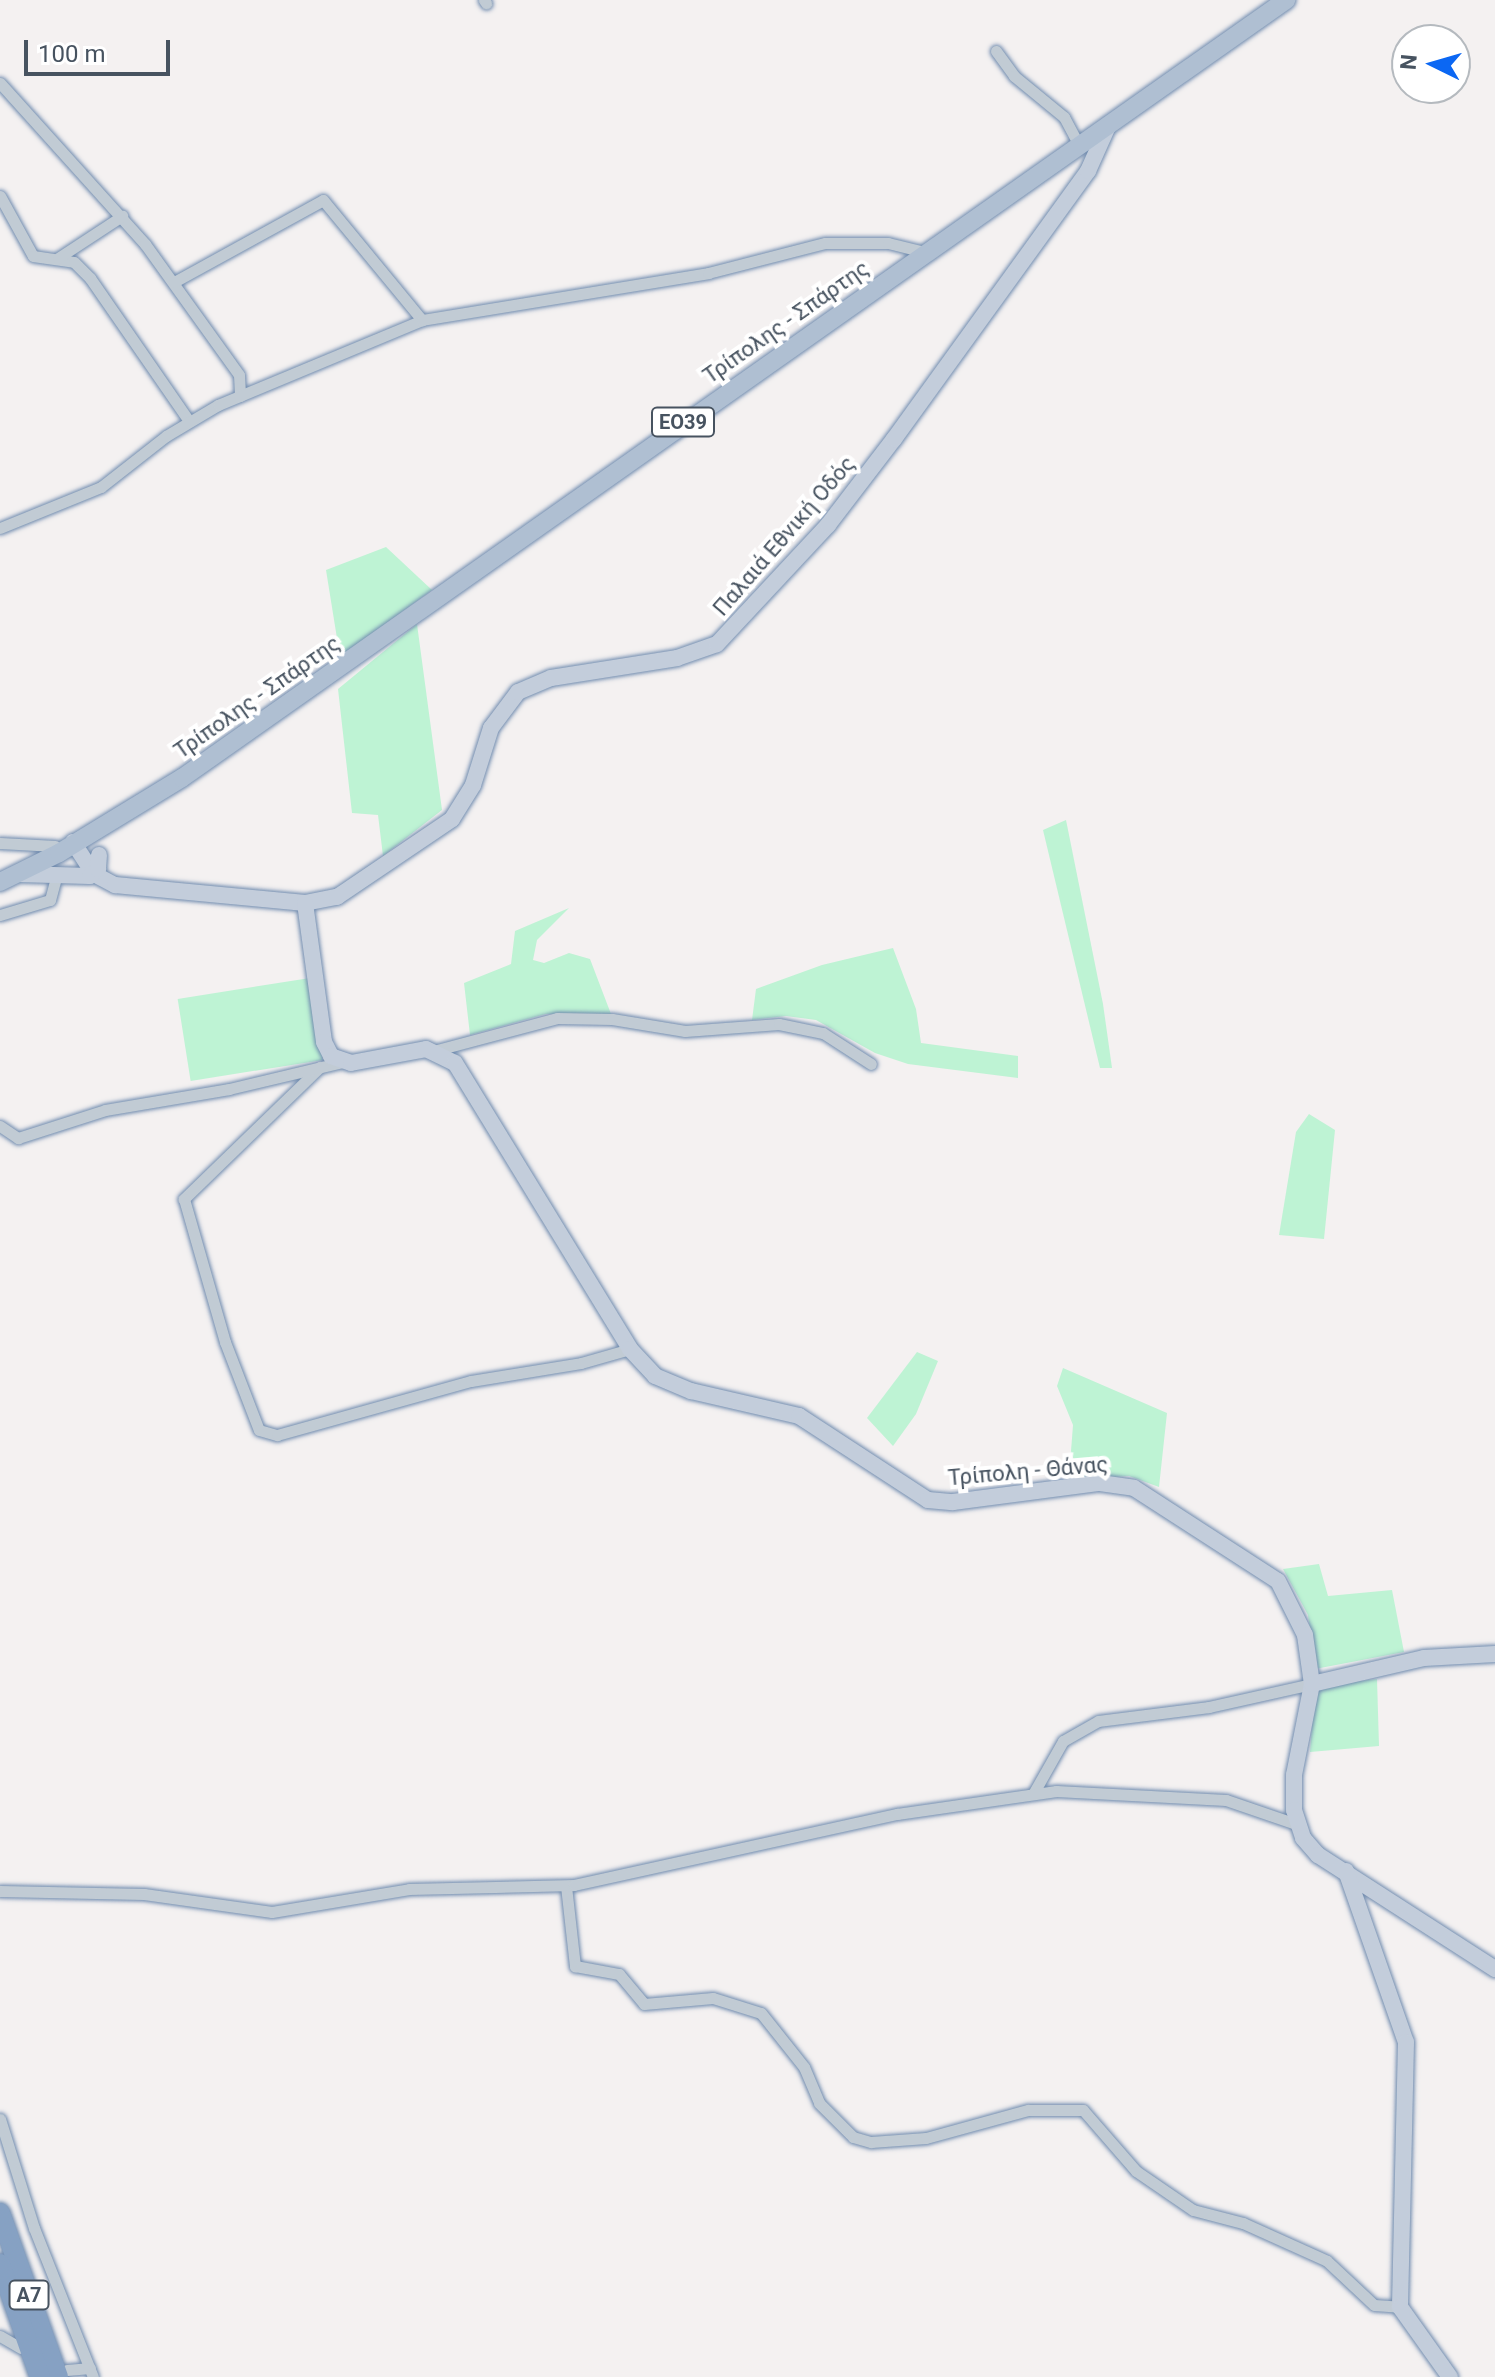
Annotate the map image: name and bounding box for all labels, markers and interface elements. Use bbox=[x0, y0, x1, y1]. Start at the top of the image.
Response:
scale bar bbox=[28, 24, 174, 74]
north arrow bbox=[1391, 24, 1471, 104]
text: 100 m bbox=[38, 40, 105, 68]
text: N bbox=[1395, 53, 1422, 71]
street label: Τρίπολης - Σπάρτης bbox=[698, 255, 874, 389]
road number: ΕΟ39 bbox=[651, 406, 715, 438]
street label: Παλαιά Εθνική Οδός bbox=[708, 451, 860, 621]
street label: Τρίπολης - Σπάρτης bbox=[169, 630, 345, 764]
street label: Τρίπολη - Θάνας bbox=[947, 1451, 1109, 1491]
road number: Α7 bbox=[7, 2279, 51, 2311]

